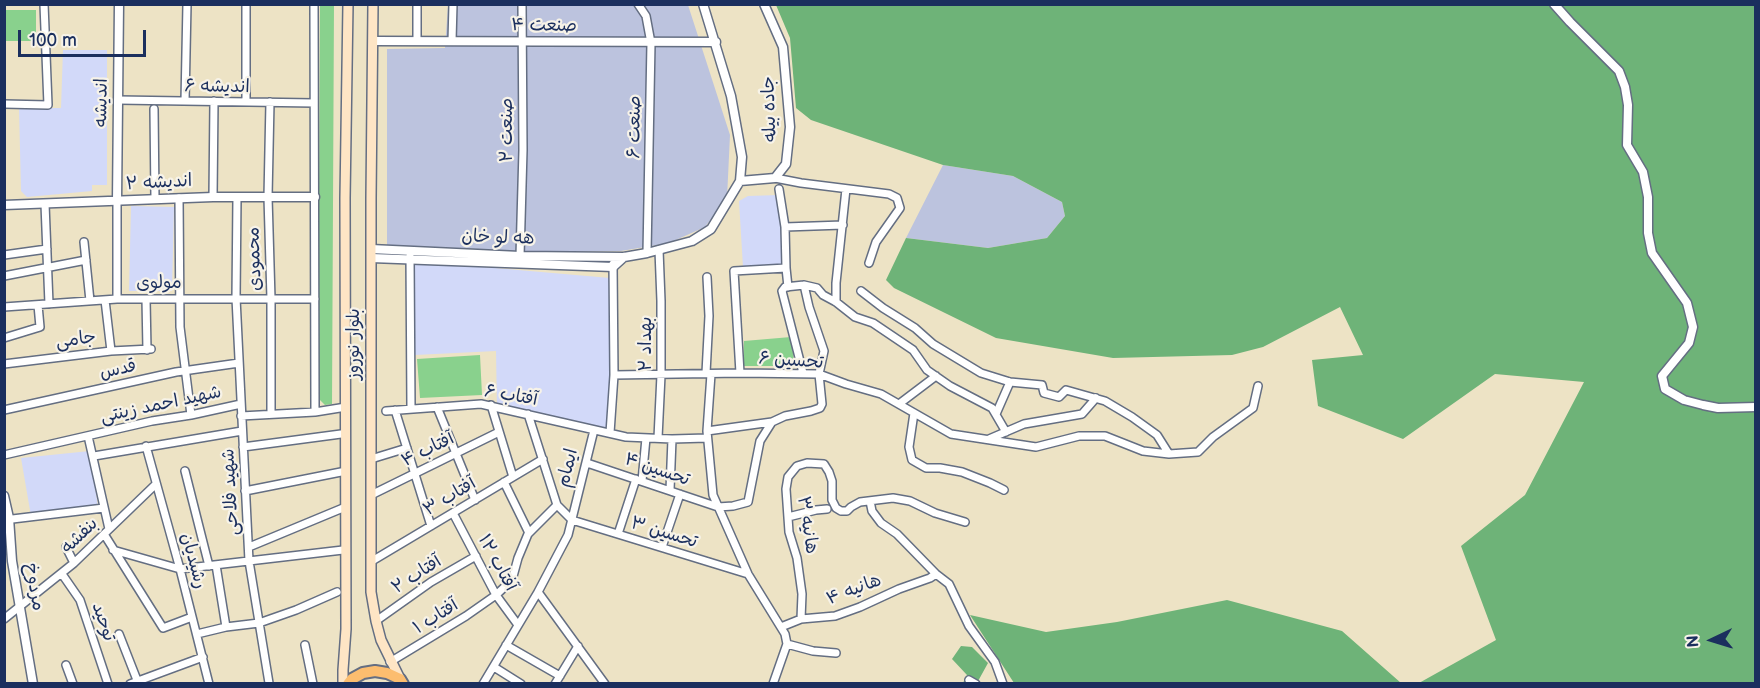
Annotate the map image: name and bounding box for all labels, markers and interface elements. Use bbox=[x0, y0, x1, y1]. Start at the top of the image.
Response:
street label: صنعت ۴ bbox=[511, 15, 577, 37]
scale bar bbox=[21, 18, 148, 56]
text: 100 m bbox=[29, 30, 77, 51]
street label: اندیشه ۶ bbox=[184, 76, 250, 98]
street label: جاده بیله bbox=[758, 76, 782, 142]
street label: اندیشه bbox=[91, 78, 113, 128]
street label: صنعت ۶ bbox=[624, 95, 646, 159]
street label: صنعت ۲ bbox=[496, 98, 518, 162]
street label: اندیشه ۲ bbox=[125, 170, 193, 196]
street label: هه لو خان bbox=[461, 226, 535, 250]
street label: محمودی bbox=[243, 227, 267, 291]
street label: مولوی bbox=[136, 272, 182, 294]
street label: بلوار نوروز bbox=[343, 308, 365, 380]
street label: بهداد ۲ bbox=[635, 317, 657, 371]
street label: جامی bbox=[55, 327, 97, 353]
street label: تحسین ۶ bbox=[758, 348, 824, 374]
street label: قدس bbox=[98, 356, 138, 384]
street label: آفتاب ۶ bbox=[483, 381, 539, 411]
street label: شهید احمد زینتی bbox=[99, 382, 223, 428]
street label: آفتاب ۴ bbox=[398, 428, 458, 472]
street label: ایمام bbox=[553, 447, 583, 489]
street label: شهید فلاحی bbox=[218, 448, 244, 536]
street label: تحسین ۴ bbox=[622, 449, 692, 491]
street label: آفتاب ۳ bbox=[420, 473, 480, 521]
street label: هانیه ۳ bbox=[792, 495, 822, 555]
street label: بنفشه bbox=[57, 513, 103, 559]
street label: تحسین ۳ bbox=[628, 513, 700, 553]
street label: رشیدیان bbox=[175, 531, 211, 591]
street label: آفتاب ۱۲ bbox=[473, 531, 521, 595]
street label: آفتاب ۲ bbox=[388, 551, 446, 599]
street label: مردوخ bbox=[20, 562, 48, 612]
street label: هانیه ۴ bbox=[824, 570, 884, 610]
street label: آفتاب ۱ bbox=[409, 595, 463, 639]
street label: توحید bbox=[86, 600, 120, 644]
north arrow bbox=[1682, 610, 1742, 670]
text: N bbox=[1684, 635, 1703, 648]

